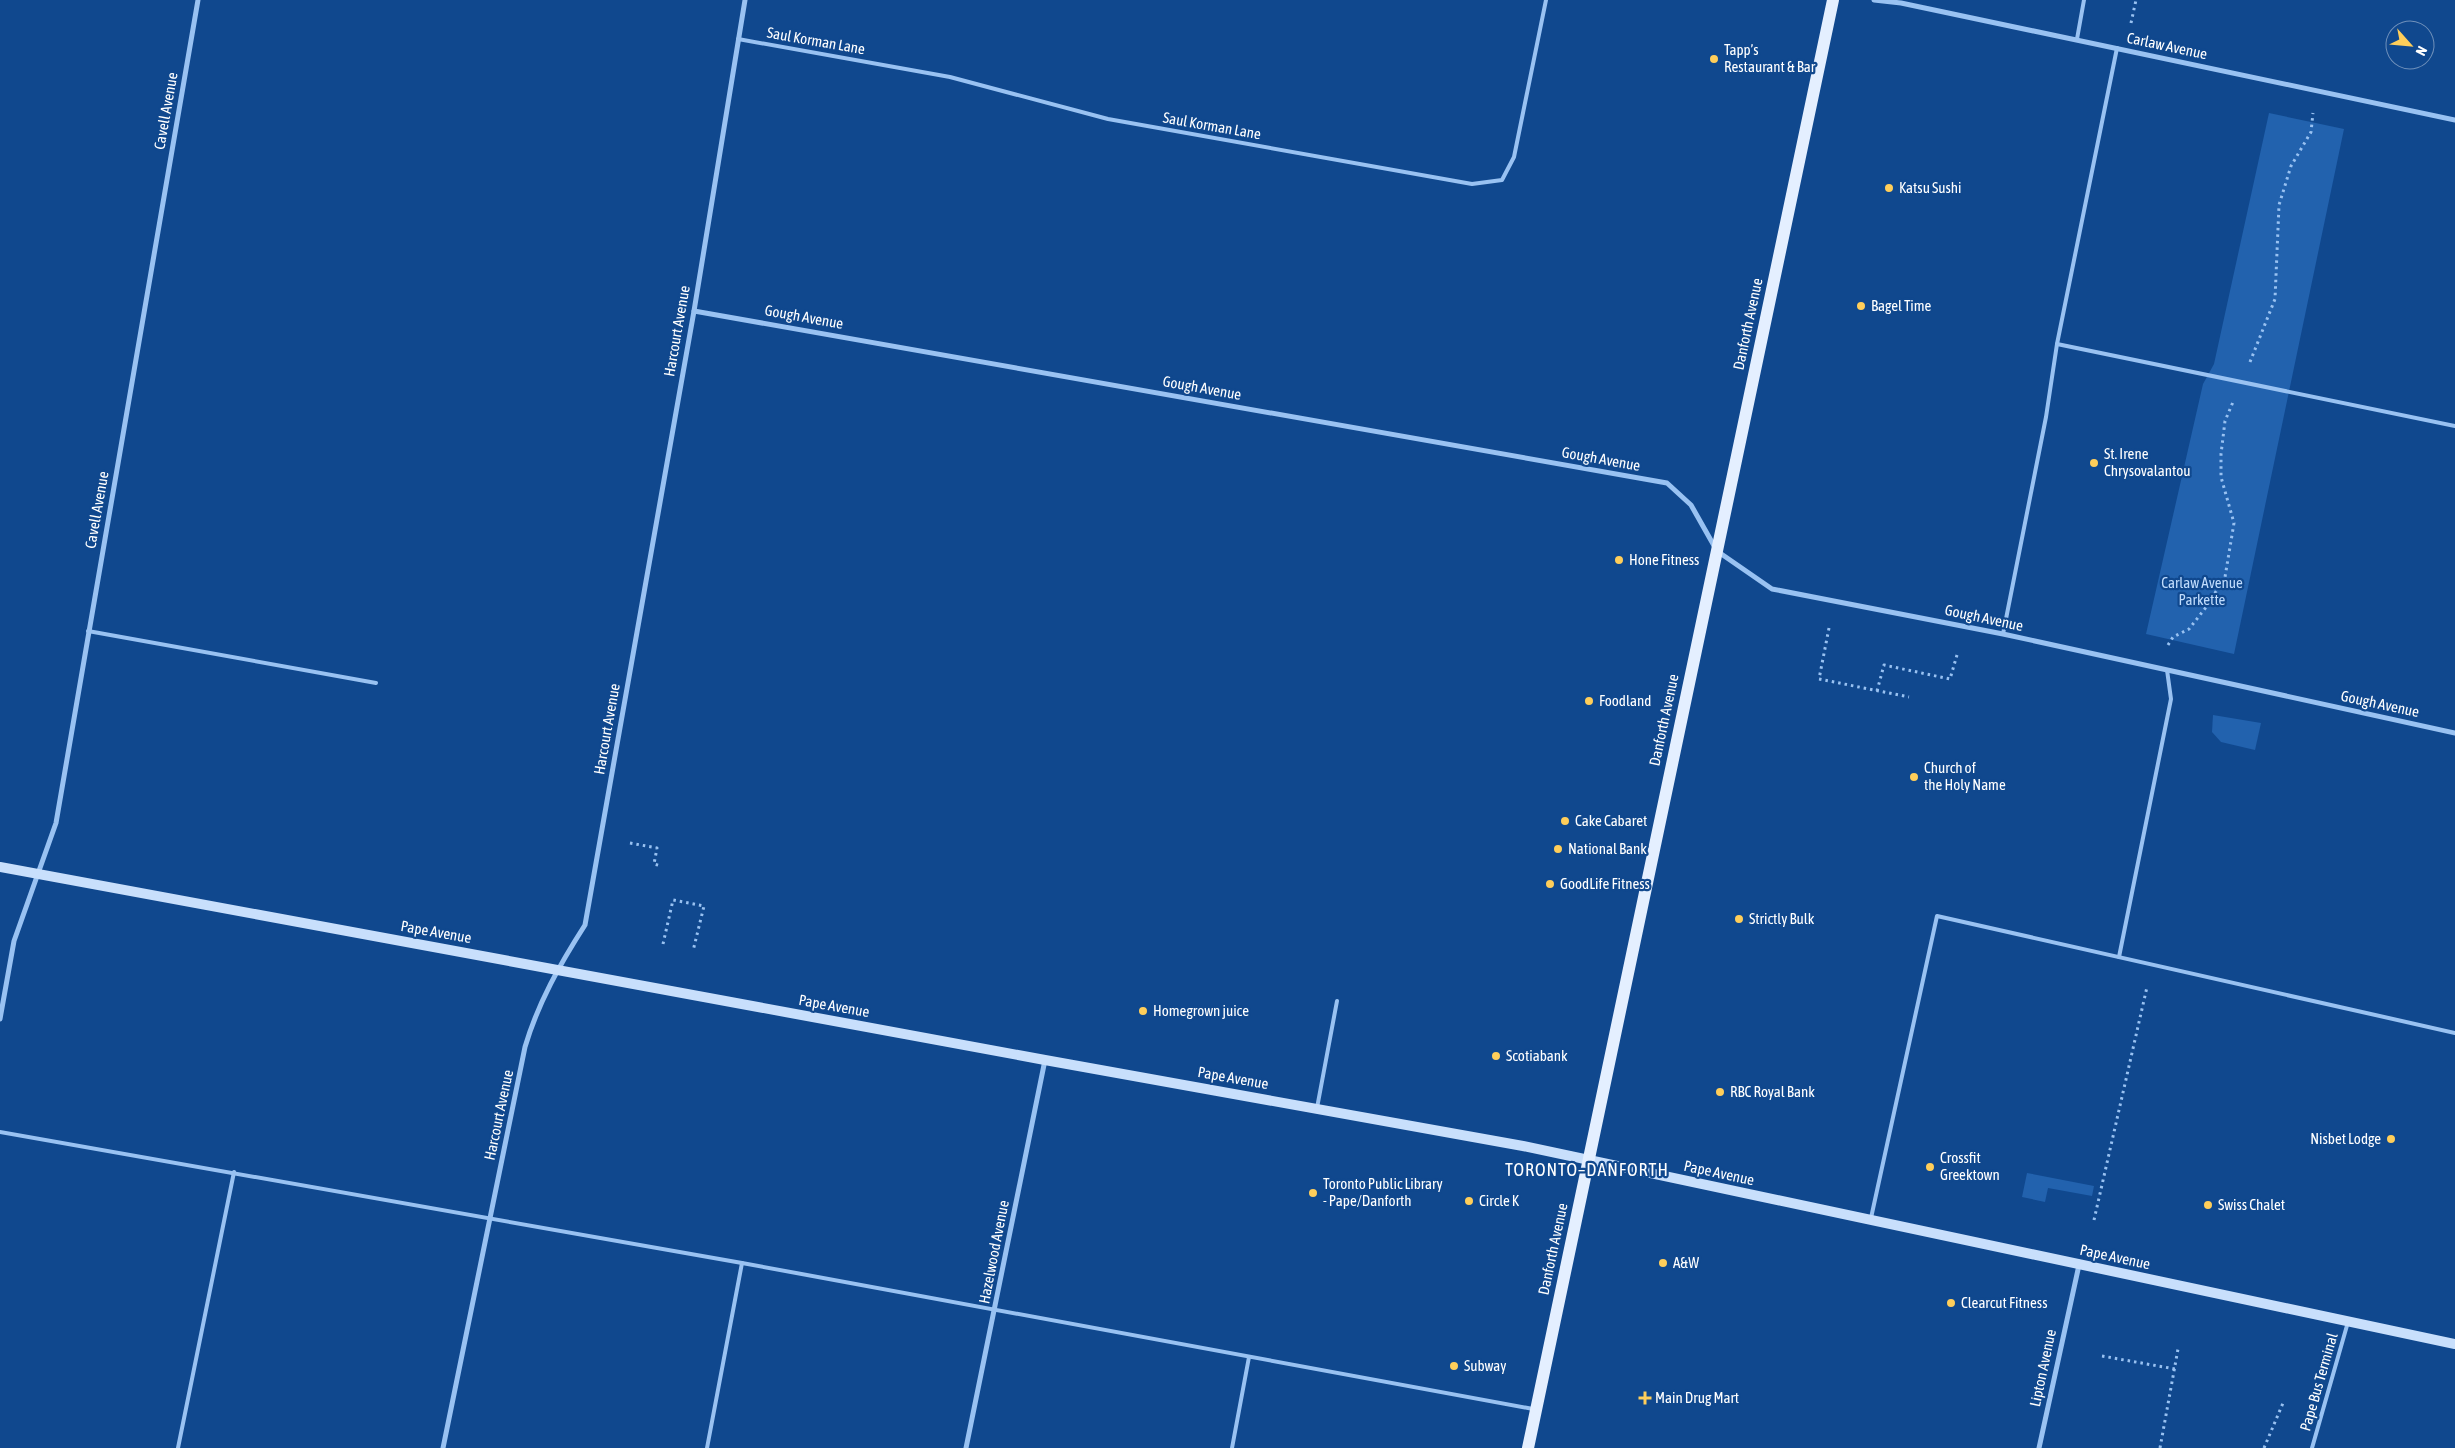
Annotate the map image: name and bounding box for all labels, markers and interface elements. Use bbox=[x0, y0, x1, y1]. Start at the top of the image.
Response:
north arrow bbox=[2385, 20, 2435, 70]
street label: Saul Korman Lane bbox=[766, 24, 867, 58]
street label: Carlaw Avenue bbox=[2125, 29, 2209, 62]
place label: Tapp’s Restaurant & Bar bbox=[1724, 41, 1816, 75]
text: N bbox=[2413, 44, 2431, 58]
marker: Tapp’s Restaurant & Bar bbox=[1708, 53, 1720, 65]
street label: Cavell Avenue bbox=[150, 71, 181, 151]
street label: Saul Korman Lane bbox=[1162, 109, 1263, 143]
place label: Katsu Sushi bbox=[1899, 179, 1962, 196]
marker: Katsu Sushi bbox=[1883, 182, 1895, 194]
street label: Danforth Avenue bbox=[1729, 276, 1766, 371]
street label: Harcourt Avenue bbox=[660, 284, 693, 378]
place label: Bagel Time bbox=[1871, 297, 1932, 314]
marker: Bagel Time bbox=[1855, 300, 1867, 312]
street label: Gough Avenue bbox=[763, 301, 845, 332]
street label: Gough Avenue bbox=[1161, 372, 1243, 403]
street label: Gough Avenue bbox=[1560, 443, 1642, 474]
place label: St. Irene Chrysovalantou bbox=[2104, 445, 2191, 479]
marker: St. Irene Chrysovalantou bbox=[2088, 457, 2100, 469]
street label: Cavell Avenue bbox=[81, 470, 112, 550]
place label: Hone Fitness bbox=[1629, 551, 1699, 568]
marker: Hone Fitness bbox=[1613, 554, 1625, 566]
park label: Carlaw Avenue Parkette bbox=[2161, 574, 2243, 608]
street label: Gough Avenue bbox=[1943, 601, 2025, 634]
street label: Danforth Avenue bbox=[1645, 672, 1682, 767]
street label: Harcourt Avenue bbox=[590, 682, 623, 776]
street label: Gough Avenue bbox=[2339, 687, 2421, 720]
place label: Foodland bbox=[1599, 692, 1651, 709]
marker: Foodland bbox=[1583, 695, 1595, 707]
place label: Church of the Holy Name bbox=[1924, 759, 2006, 793]
marker: Church of the Holy Name bbox=[1908, 771, 1920, 783]
place label: Cake Cabaret bbox=[1575, 812, 1647, 829]
marker: Cake Cabaret bbox=[1559, 815, 1571, 827]
place label: National Bank bbox=[1568, 840, 1647, 857]
marker: National Bank bbox=[1552, 843, 1564, 855]
place label: GoodLife Fitness bbox=[1560, 875, 1650, 892]
marker: GoodLife Fitness bbox=[1544, 878, 1556, 890]
place label: Strictly Bulk bbox=[1749, 910, 1815, 927]
marker: Strictly Bulk bbox=[1733, 913, 1745, 925]
street label: Pape Avenue bbox=[399, 917, 473, 946]
street label: Pape Avenue bbox=[797, 991, 871, 1020]
place label: Homegrown juice bbox=[1153, 1002, 1249, 1019]
marker: Homegrown juice bbox=[1137, 1005, 1149, 1017]
place label: Scotiabank bbox=[1506, 1047, 1568, 1064]
marker: Scotiabank bbox=[1490, 1050, 1502, 1062]
street label: Pape Avenue bbox=[1196, 1063, 1270, 1092]
street label: Harcourt Avenue bbox=[481, 1068, 516, 1162]
place label: RBC Royal Bank bbox=[1730, 1083, 1815, 1100]
marker: RBC Royal Bank bbox=[1714, 1086, 1726, 1098]
place label: Nisbet Lodge bbox=[2310, 1130, 2381, 1147]
marker: Nisbet Lodge bbox=[2385, 1133, 2397, 1145]
place label: Crossfit Greektown bbox=[1940, 1149, 2000, 1183]
street label: Pape Avenue bbox=[1682, 1157, 1756, 1188]
district label: TORONTO–DANFORTH bbox=[1505, 1159, 1669, 1180]
marker: Crossfit Greektown bbox=[1924, 1161, 1936, 1173]
place label: Toronto Public Library - Pape/Danforth bbox=[1323, 1175, 1443, 1209]
marker: Toronto Public Library - Pape/Danforth bbox=[1307, 1187, 1319, 1199]
place label: Circle K bbox=[1479, 1192, 1520, 1209]
marker: Circle K bbox=[1463, 1195, 1475, 1207]
place label: Swiss Chalet bbox=[2218, 1196, 2285, 1213]
street label: Hazelwood Avenue bbox=[975, 1198, 1012, 1305]
marker: Swiss Chalet bbox=[2202, 1199, 2214, 1211]
street label: Danforth Avenue bbox=[1534, 1201, 1571, 1296]
street label: Pape Avenue bbox=[2078, 1241, 2152, 1272]
place label: A&W bbox=[1673, 1254, 1699, 1271]
marker: A&W bbox=[1657, 1257, 1669, 1269]
place label: Clearcut Fitness bbox=[1961, 1294, 2047, 1311]
marker: Clearcut Fitness bbox=[1945, 1297, 1957, 1309]
street label: Lipton Avenue bbox=[2026, 1328, 2059, 1408]
street label: Pape Bus Terminal bbox=[2296, 1331, 2341, 1433]
place label: Subway bbox=[1464, 1357, 1506, 1374]
marker: Subway bbox=[1448, 1360, 1460, 1372]
place label: Main Drug Mart bbox=[1655, 1389, 1739, 1406]
marker: Main Drug Mart bbox=[1639, 1392, 1651, 1404]

